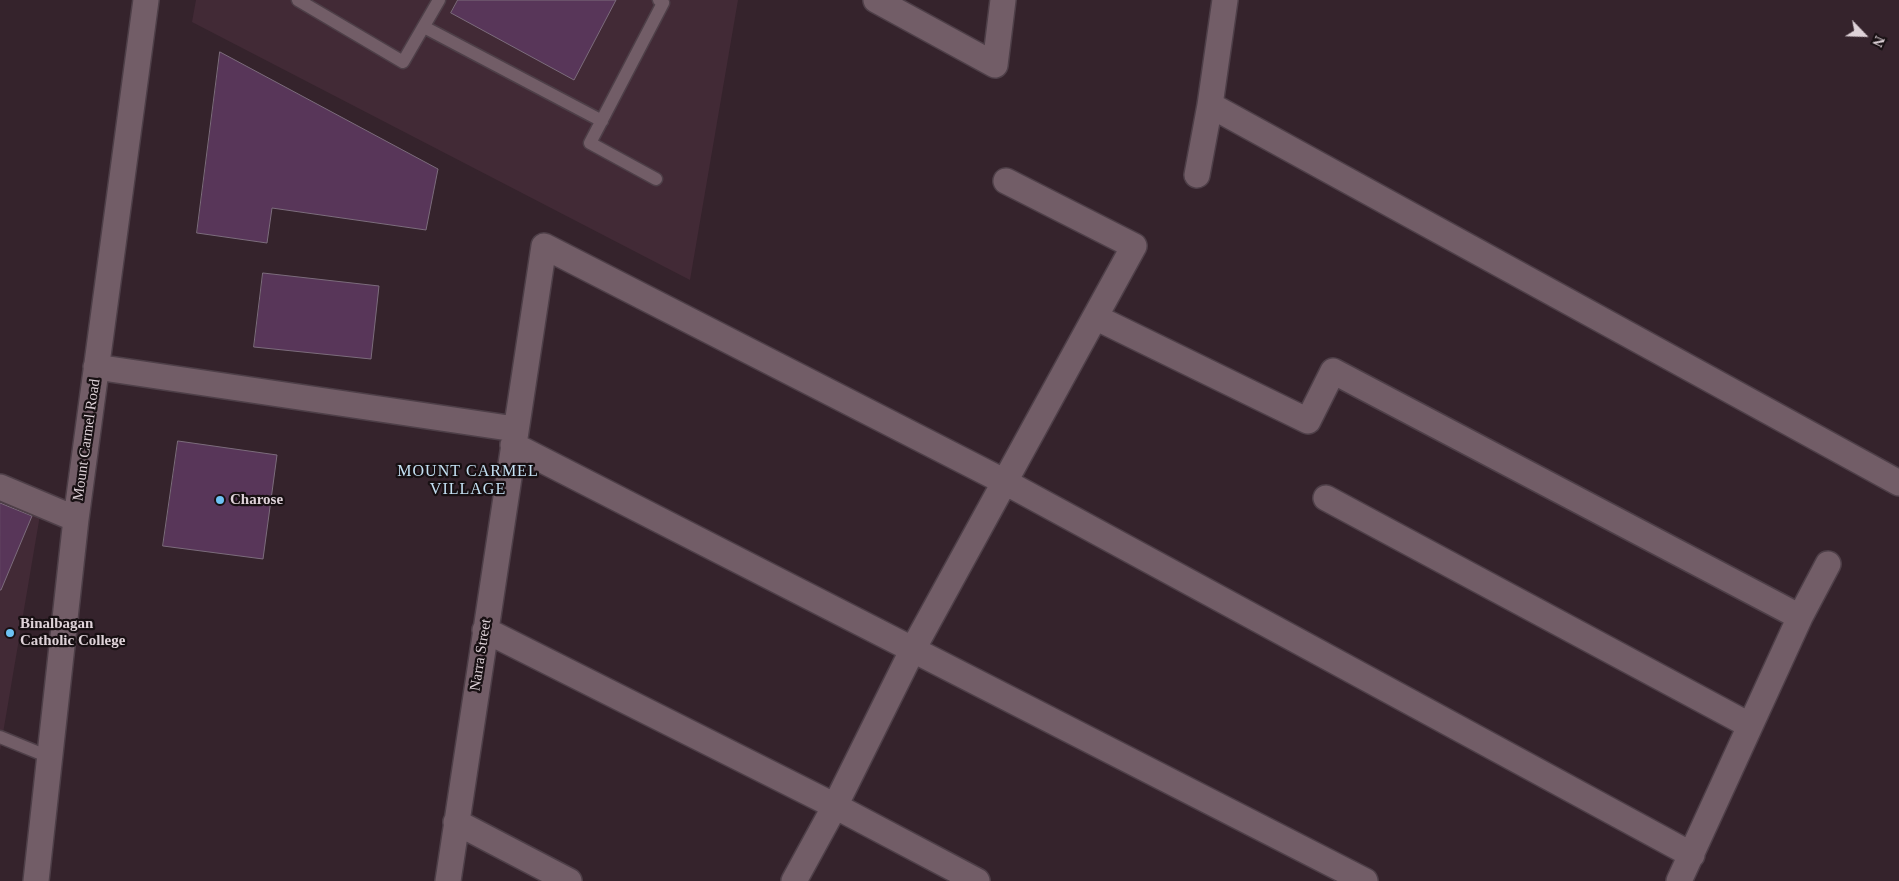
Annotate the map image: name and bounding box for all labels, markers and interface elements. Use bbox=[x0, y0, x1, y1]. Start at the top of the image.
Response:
north arrow bbox=[1839, 10, 1889, 60]
text: N bbox=[1869, 34, 1887, 49]
street label: Mount Carmel Road bbox=[70, 378, 104, 502]
district label: MOUNT CARMEL VILLAGE bbox=[396, 462, 540, 500]
place label: Charose bbox=[230, 491, 283, 509]
marker: Charose bbox=[214, 494, 226, 506]
place label: Binalbagan Catholic College bbox=[20, 615, 125, 650]
street label: Narra Street bbox=[466, 618, 496, 692]
marker: Binalbagan Catholic College bbox=[4, 627, 16, 639]

